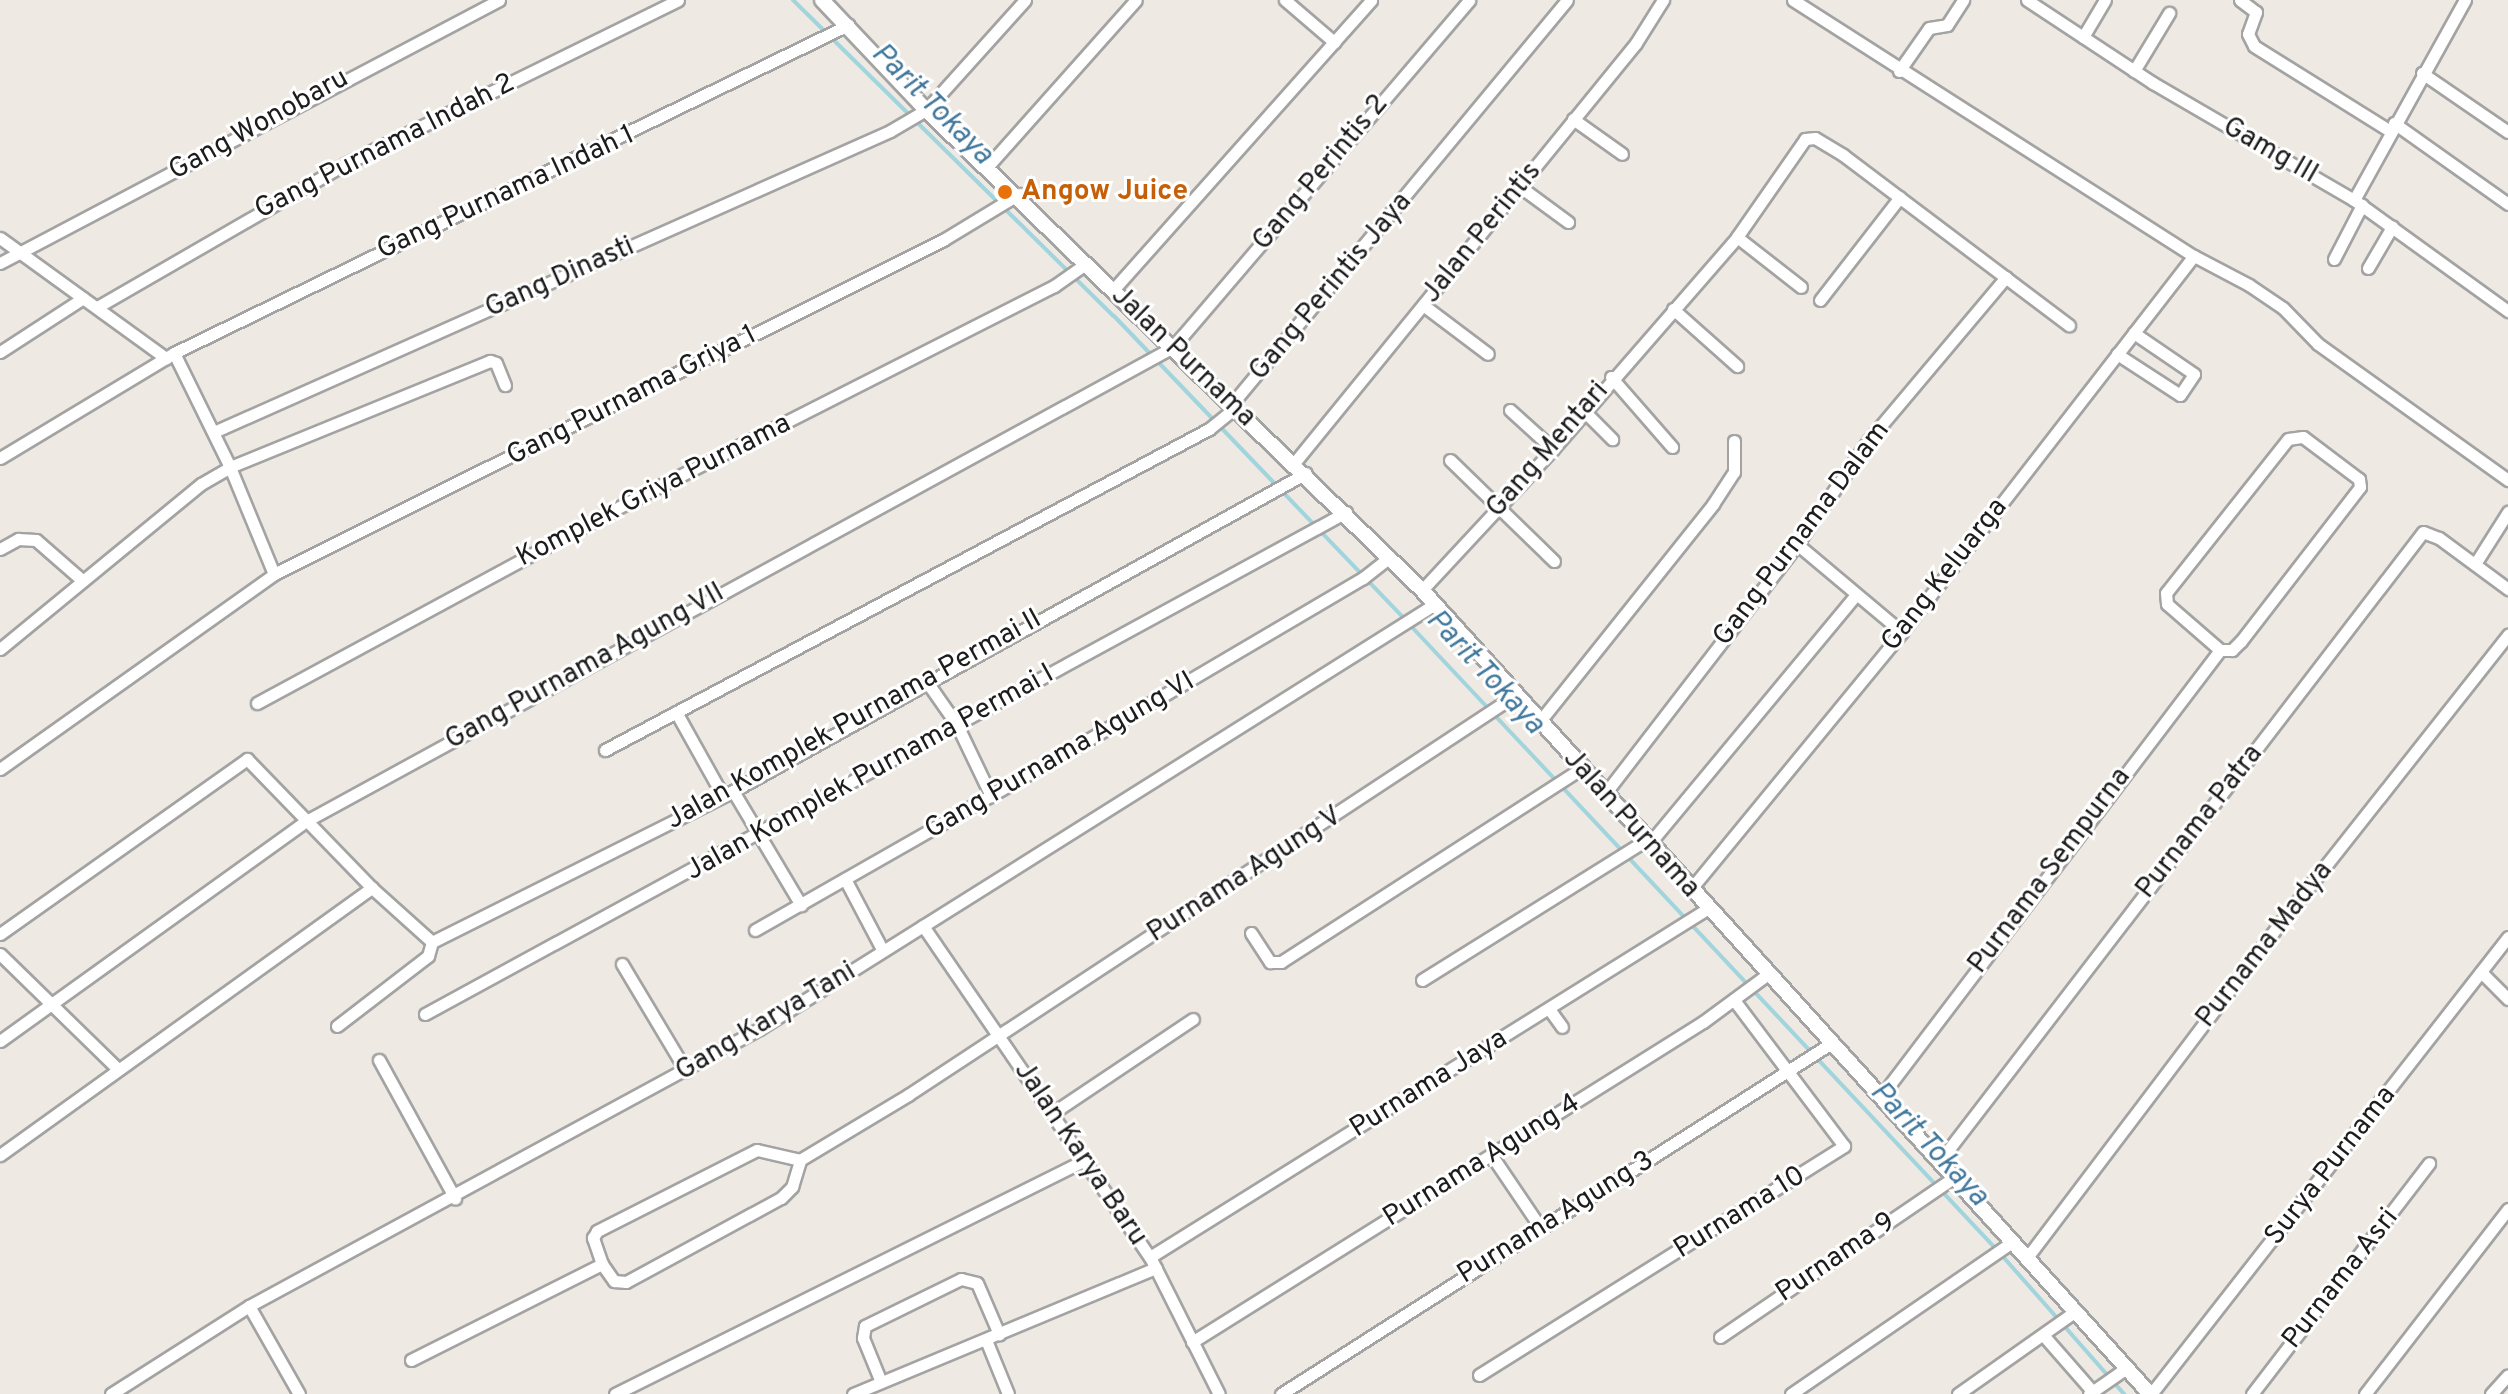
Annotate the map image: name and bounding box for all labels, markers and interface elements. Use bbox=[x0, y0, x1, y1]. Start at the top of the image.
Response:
water label: Parit Tokaya bbox=[862, 36, 1000, 174]
street label: Gang Wonobaru bbox=[163, 62, 355, 188]
street label: Gang Purnama Indah 2 bbox=[250, 67, 520, 227]
street label: Gang Perintis 2 bbox=[1246, 88, 1396, 258]
street label: Gamg III bbox=[2216, 110, 2324, 192]
street label: Gang Purnama Indah 1 bbox=[372, 119, 640, 267]
street label: Jalan Perintis bbox=[1415, 156, 1549, 310]
place label: Angow Juice bbox=[1021, 175, 1188, 209]
marker: Angow Juice bbox=[996, 183, 1014, 201]
street label: Gang Perintis Jaya bbox=[1243, 186, 1419, 388]
street label: Gang Dinasti bbox=[480, 230, 640, 326]
street label: Jalan Purnama bbox=[1104, 280, 1262, 434]
street label: Gang Purnama Griya 1 bbox=[501, 318, 763, 474]
street label: Gang Mentari bbox=[1480, 375, 1616, 525]
street label: Komplek Griya Purnama bbox=[511, 407, 797, 575]
street label: Gang Purnama Dalam bbox=[1707, 415, 1897, 653]
street label: Gang Keluarga bbox=[1875, 492, 2015, 658]
street label: Gang Purnama Agung VII bbox=[439, 576, 731, 758]
street label: Jalan Komplek Purnama Permai II bbox=[661, 603, 1047, 837]
water label: Parit Tokaya bbox=[1417, 603, 1551, 743]
street label: Jalan Komplek Purnama Permai I bbox=[680, 657, 1060, 889]
street label: Gang Purnama Agung VI bbox=[918, 664, 1202, 848]
street label: Purnama Patra bbox=[2130, 738, 2270, 906]
street label: Jalan Purnama bbox=[1556, 743, 1706, 905]
street label: Purnama Sempurna bbox=[1962, 761, 2138, 981]
street label: Purnama Agung V bbox=[1141, 799, 1349, 951]
street label: Purnama Madya bbox=[2190, 855, 2340, 1035]
street label: Gang Karya Tani bbox=[669, 955, 863, 1089]
street label: Purnama Jaya bbox=[1344, 1022, 1514, 1146]
street label: Jalan Karya Baru bbox=[1006, 1056, 1154, 1252]
water label: Parit Tokaya bbox=[1861, 1075, 1995, 1215]
street label: Surya Purnama bbox=[2258, 1080, 2404, 1252]
street label: Purnama Agung 4 bbox=[1377, 1087, 1587, 1235]
street label: Purnama Agung 3 bbox=[1451, 1144, 1661, 1292]
street label: Purnama 10 bbox=[1668, 1159, 1812, 1267]
street label: Purnama Asri bbox=[2275, 1202, 2407, 1356]
street label: Purnama 9 bbox=[1770, 1206, 1902, 1310]

